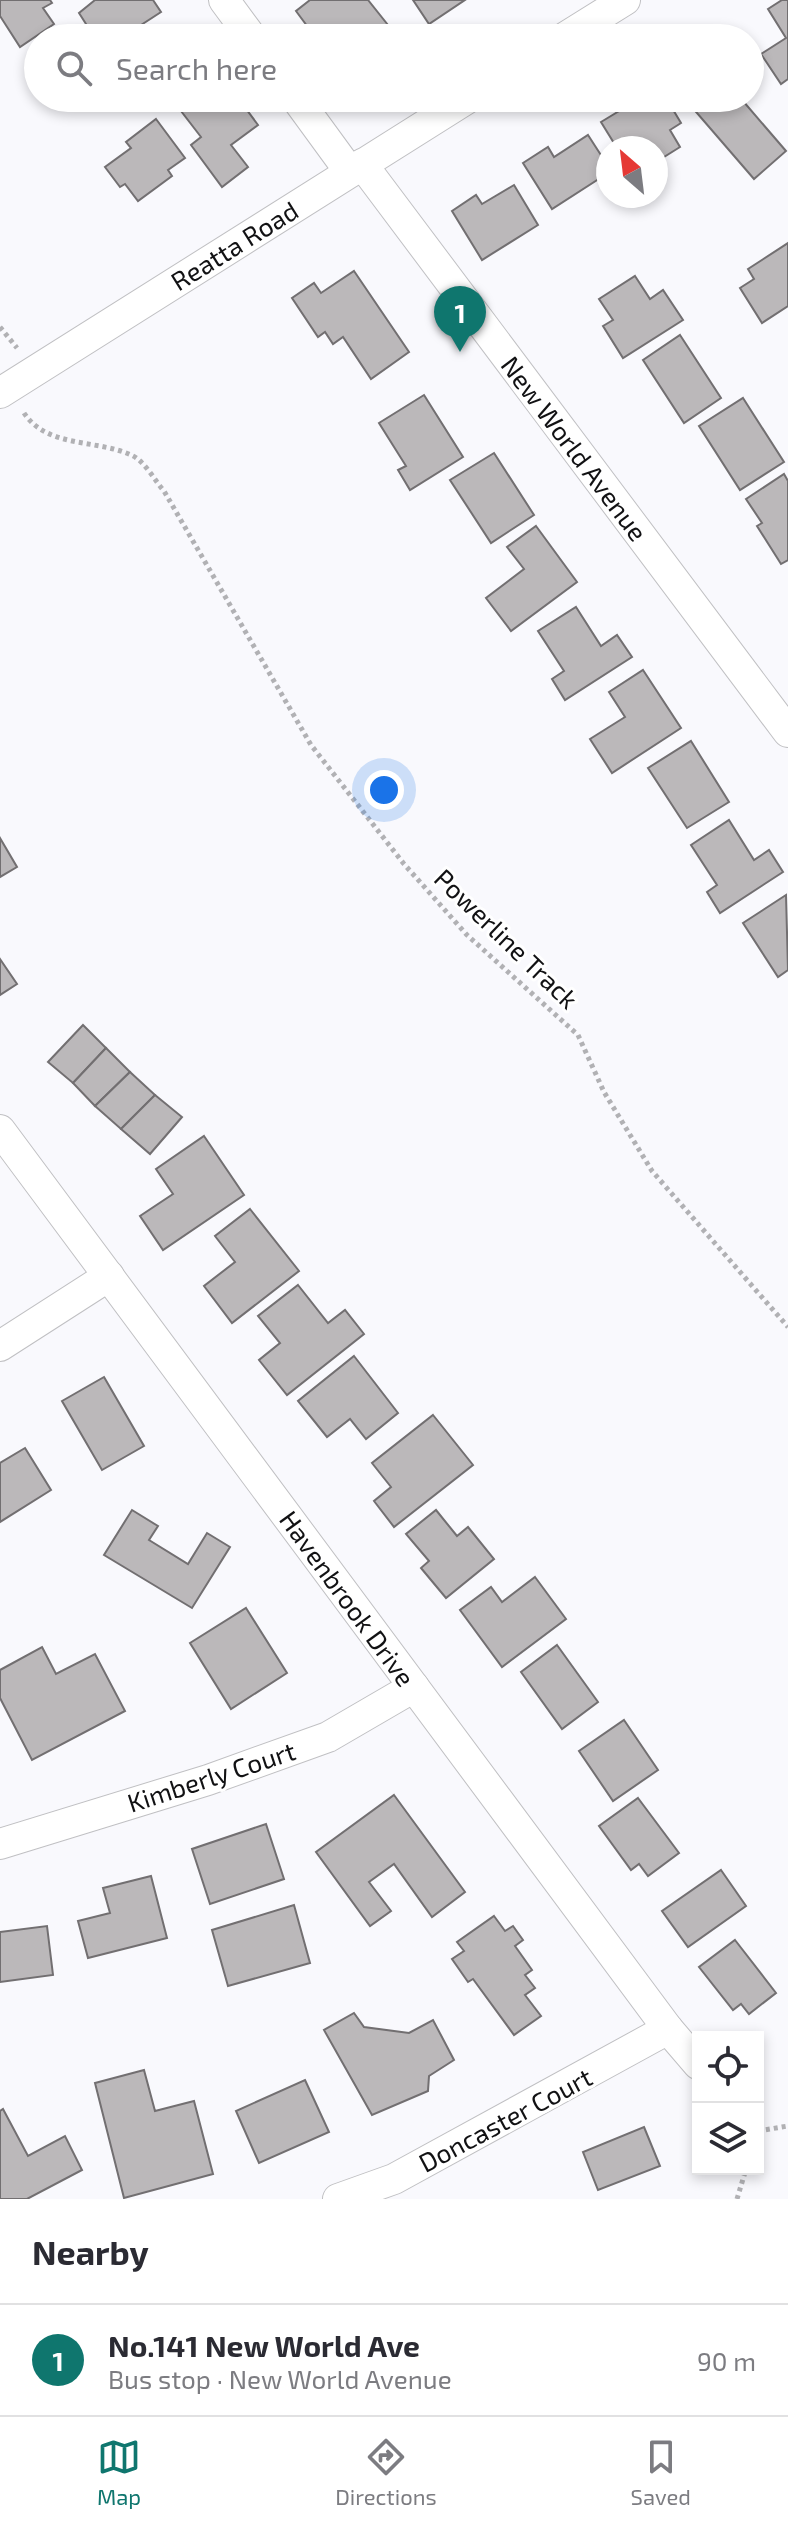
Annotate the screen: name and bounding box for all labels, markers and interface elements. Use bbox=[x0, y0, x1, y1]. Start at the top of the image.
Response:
search box bbox=[24, 24, 764, 112]
icon: search bbox=[52, 46, 96, 90]
text: Search here bbox=[116, 50, 277, 86]
north arrow bbox=[596, 136, 668, 208]
street label: Reatta Road bbox=[165, 194, 303, 296]
pin: 1 bbox=[434, 286, 486, 352]
street label: New World Avenue bbox=[496, 350, 654, 546]
your location bbox=[364, 770, 404, 810]
street label: Powerline Track bbox=[429, 862, 585, 1014]
street label: Havenbrook Drive bbox=[274, 1504, 422, 1692]
street label: Kimberly Court bbox=[123, 1734, 299, 1818]
map controls bbox=[692, 2031, 764, 2175]
button: locate bbox=[692, 2031, 764, 2103]
street label: Doncaster Court bbox=[413, 2060, 597, 2178]
button: layers bbox=[692, 2103, 764, 2175]
text: Nearby bbox=[32, 2231, 149, 2272]
text: No.141 New World Ave bbox=[108, 2327, 420, 2363]
text: 1 bbox=[52, 2345, 64, 2376]
text: 90 m bbox=[697, 2345, 756, 2376]
text: Bus stop · New World Avenue bbox=[108, 2363, 452, 2394]
tab: Map bbox=[97, 2435, 141, 2509]
tab: Directions bbox=[335, 2435, 437, 2509]
tab: Saved bbox=[631, 2435, 691, 2509]

